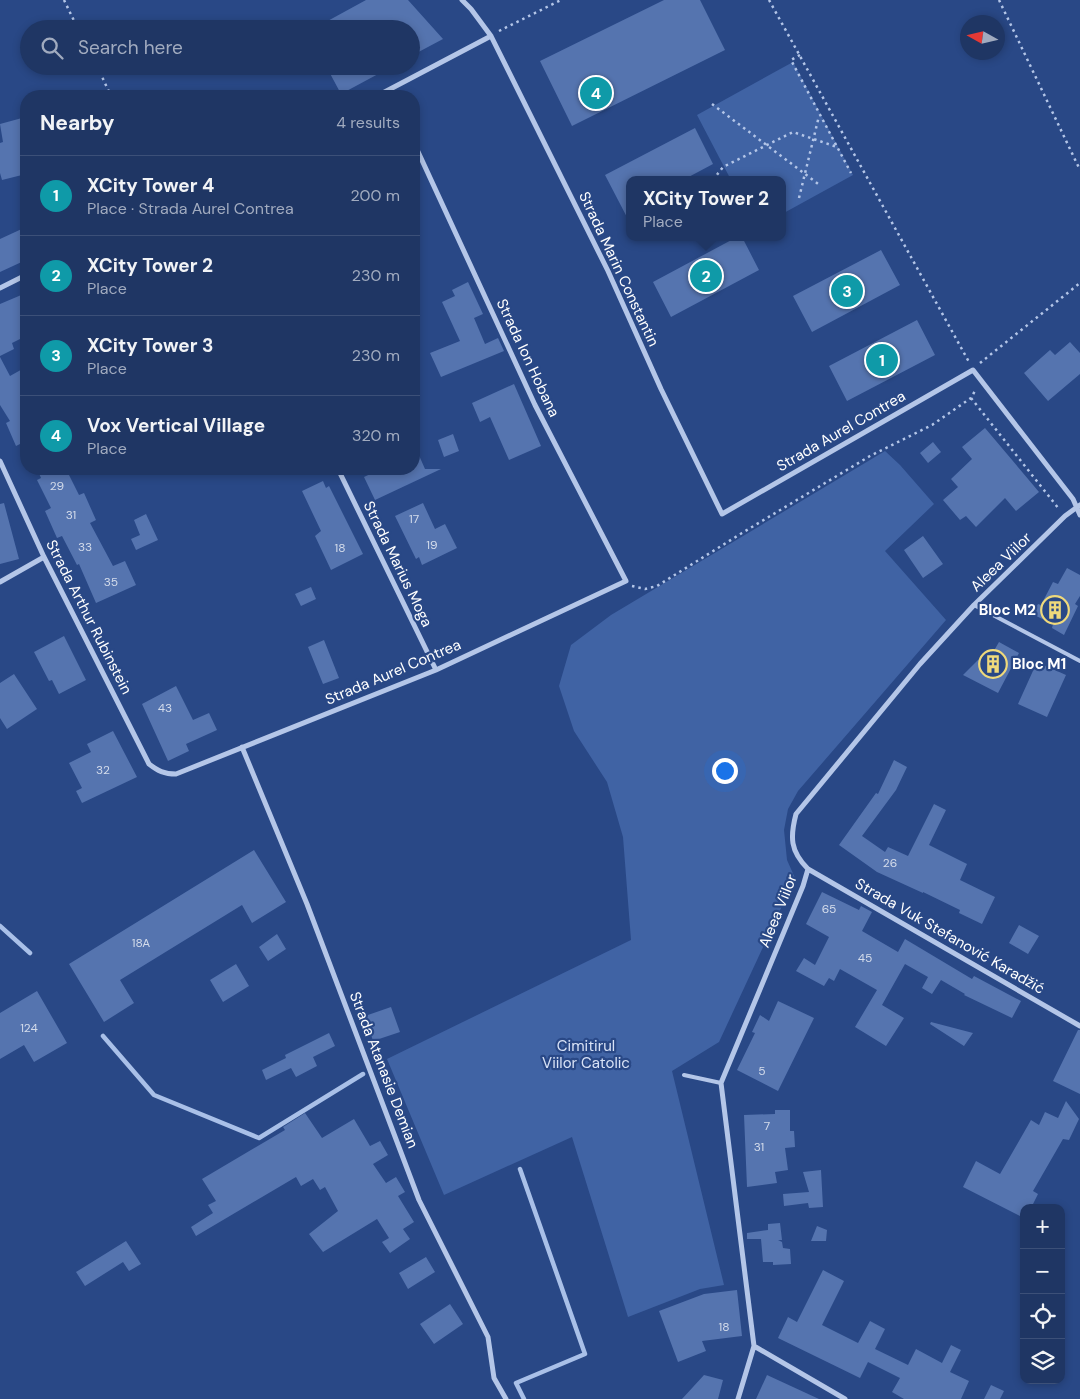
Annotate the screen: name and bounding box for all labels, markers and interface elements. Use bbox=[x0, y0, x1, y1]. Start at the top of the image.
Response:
north arrow bbox=[960, 15, 1005, 60]
search box bbox=[20, 20, 420, 75]
icon: search bbox=[38, 34, 66, 62]
text: Search here bbox=[78, 35, 183, 60]
pin: 4 bbox=[580, 74, 612, 112]
text: Nearby bbox=[40, 109, 114, 137]
text: 4 results bbox=[336, 112, 400, 133]
text: XCity Tower 4 bbox=[87, 173, 214, 198]
popup bbox=[626, 176, 786, 241]
text: 1 bbox=[53, 185, 59, 206]
text: 200 m bbox=[351, 185, 400, 206]
text: XCity Tower 2 bbox=[643, 186, 769, 211]
street label: Strada Marin Constantin bbox=[574, 188, 664, 350]
text: Place · Strada Aurel Contrea bbox=[87, 198, 294, 219]
text: Place bbox=[643, 211, 683, 232]
text: XCity Tower 2 bbox=[87, 253, 213, 278]
pin: 2 bbox=[690, 257, 722, 295]
text: 2 bbox=[51, 265, 61, 286]
text: 230 m bbox=[352, 265, 400, 286]
pin: 3 bbox=[831, 272, 863, 310]
text: Place bbox=[87, 278, 127, 299]
street label: Strada Ion Hobana bbox=[492, 296, 564, 420]
text: XCity Tower 3 bbox=[87, 333, 213, 358]
pin: 1 bbox=[866, 341, 898, 379]
text: 3 bbox=[51, 345, 61, 366]
text: 230 m bbox=[352, 345, 400, 366]
text: Place bbox=[87, 358, 127, 379]
street label: Strada Aurel Contrea bbox=[773, 386, 909, 476]
text: Vox Vertical Village bbox=[87, 413, 265, 438]
text: 4 bbox=[51, 425, 61, 446]
text: 320 m bbox=[352, 425, 400, 446]
text: Place bbox=[87, 438, 127, 459]
house number: 29 bbox=[50, 478, 64, 494]
street label: Strada Marius Moga bbox=[359, 498, 437, 630]
house number: 31 bbox=[66, 507, 76, 523]
house number: 17 bbox=[409, 511, 419, 527]
street label: Aleea Viilor bbox=[966, 528, 1036, 596]
street label: Strada Arthur Rubinstein bbox=[41, 536, 137, 698]
house number: 19 bbox=[426, 537, 438, 553]
house number: 33 bbox=[78, 539, 92, 555]
house number: 18 bbox=[334, 540, 346, 556]
house number: 35 bbox=[104, 574, 118, 590]
building icon: Bloc M2 bbox=[1040, 595, 1070, 625]
place label: Bloc M2 bbox=[979, 600, 1036, 620]
street label: Strada Aurel Contrea bbox=[322, 634, 464, 710]
building icon: Bloc M1 bbox=[978, 649, 1008, 679]
place label: Bloc M1 bbox=[1012, 654, 1066, 674]
house number: 43 bbox=[158, 700, 172, 716]
your location bbox=[712, 758, 738, 784]
house number: 32 bbox=[96, 762, 110, 778]
house number: 26 bbox=[883, 855, 897, 871]
street label: Aleea Viilor bbox=[754, 871, 802, 951]
street label: Strada Vuk Stefanović Karadžić bbox=[852, 873, 1048, 999]
house number: 65 bbox=[822, 901, 836, 917]
house number: 18A bbox=[132, 935, 150, 951]
house number: 45 bbox=[858, 950, 872, 966]
street label: Strada Atanasie Demian bbox=[345, 989, 423, 1151]
house number: 124 bbox=[20, 1020, 38, 1036]
park label: Cimitirul Viilor Catolic bbox=[542, 1036, 630, 1073]
house number: 5 bbox=[758, 1063, 766, 1079]
house number: 7 bbox=[764, 1118, 770, 1134]
house number: 31 bbox=[754, 1139, 764, 1155]
map controls bbox=[1020, 1204, 1065, 1384]
button: + bbox=[1020, 1204, 1065, 1249]
button: − bbox=[1020, 1249, 1065, 1294]
button: locate bbox=[1020, 1294, 1065, 1339]
house number: 18 bbox=[718, 1319, 730, 1335]
button: layers bbox=[1020, 1339, 1065, 1384]

